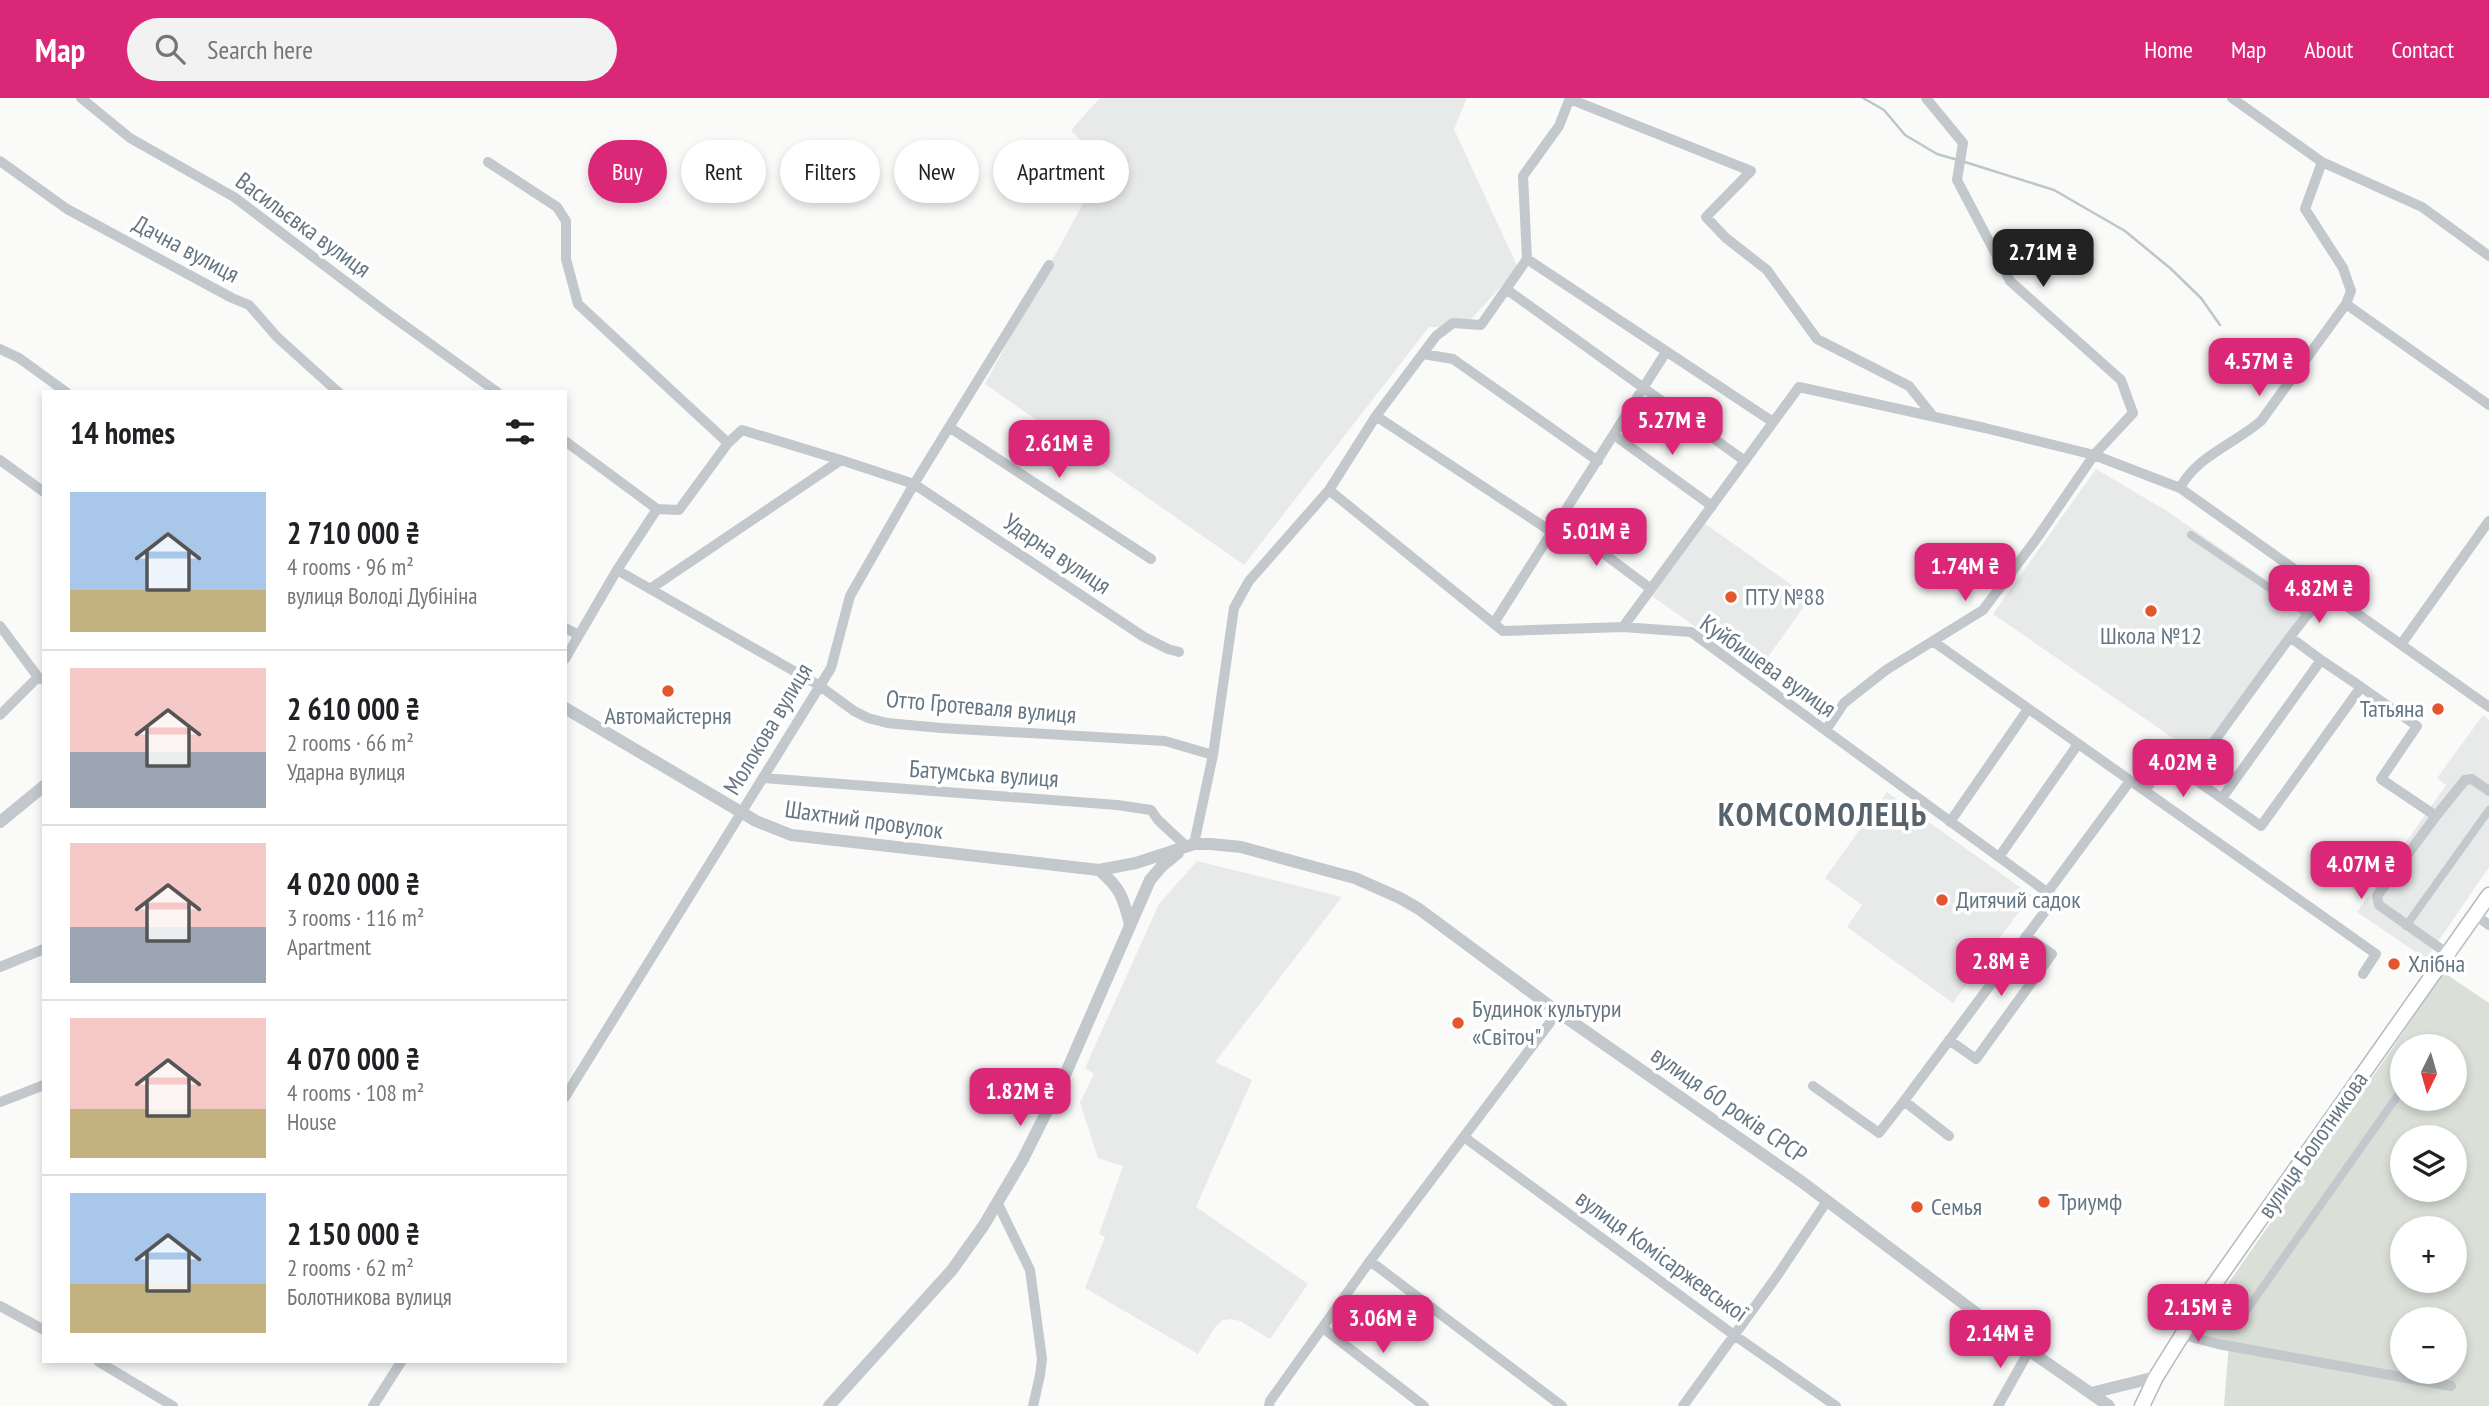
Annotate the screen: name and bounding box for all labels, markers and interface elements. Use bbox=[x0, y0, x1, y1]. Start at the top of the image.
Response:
search box bbox=[127, 18, 617, 81]
text: Map bbox=[35, 28, 85, 71]
icon: search bbox=[151, 30, 189, 68]
text: Search here bbox=[207, 33, 313, 66]
text: Home bbox=[2144, 34, 2193, 65]
text: Map bbox=[2231, 34, 2266, 65]
text: About bbox=[2304, 34, 2353, 65]
text: Contact bbox=[2391, 34, 2454, 65]
chip: Buy bbox=[588, 140, 667, 203]
chip: Rent bbox=[681, 140, 766, 203]
chip: Filters bbox=[780, 140, 880, 203]
chip: New bbox=[894, 140, 979, 203]
chip: Apartment bbox=[993, 140, 1129, 203]
street label: Васильєвка вулиця bbox=[230, 165, 377, 284]
street label: Дачна вулиця bbox=[128, 208, 245, 289]
pin: 2.71M ₴ bbox=[1978, 230, 2108, 289]
text: 2.71M ₴ bbox=[2009, 237, 2077, 266]
pin: 4.57M ₴ bbox=[2194, 338, 2324, 398]
text: 4.57M ₴ bbox=[2225, 346, 2293, 375]
pin: 5.27M ₴ bbox=[1607, 398, 1737, 457]
text: 5.27M ₴ bbox=[1638, 405, 1706, 434]
text: 14 homes bbox=[70, 413, 175, 452]
icon: filters bbox=[501, 413, 539, 451]
pin: 2.61M ₴ bbox=[994, 420, 1124, 480]
text: 2.61M ₴ bbox=[1025, 428, 1093, 457]
street label: Ударна вулиця bbox=[998, 506, 1117, 601]
pin: 5.01M ₴ bbox=[1531, 508, 1661, 568]
text: 2 710 000 ₴ bbox=[287, 513, 420, 552]
text: 5.01M ₴ bbox=[1562, 516, 1630, 545]
icon: home bbox=[126, 520, 210, 604]
pin: 1.74M ₴ bbox=[1900, 544, 2030, 603]
text: 1.74M ₴ bbox=[1931, 551, 1999, 580]
text: 4 rooms · 96 m² bbox=[287, 552, 414, 581]
pin: 4.82M ₴ bbox=[2254, 566, 2384, 625]
text: 4.82M ₴ bbox=[2285, 573, 2353, 602]
text: вулиця Володі Дубініна bbox=[287, 581, 477, 610]
place label: ПТУ №88 bbox=[1745, 581, 1825, 612]
marker: ПТУ №88 bbox=[1723, 589, 1739, 605]
marker: Школа №12 bbox=[2143, 603, 2159, 619]
street label: Куйбишева вулиця bbox=[1694, 607, 1842, 724]
place label: Школа №12 bbox=[2100, 620, 2202, 651]
street label: Молокова вулиця bbox=[716, 657, 819, 800]
marker: Автомайстерня bbox=[660, 683, 676, 699]
street label: Отто Гротеваля вулиця bbox=[885, 683, 1077, 730]
text: 2 610 000 ₴ bbox=[287, 689, 420, 728]
place label: Татьяна bbox=[2360, 693, 2424, 724]
icon: home bbox=[126, 696, 210, 780]
place label: Автомайстерня bbox=[604, 700, 732, 731]
marker: Татьяна bbox=[2430, 701, 2446, 717]
text: 2 rooms · 66 m² bbox=[287, 728, 414, 757]
pin: 4.02M ₴ bbox=[2118, 740, 2248, 799]
text: 4.02M ₴ bbox=[2149, 747, 2217, 776]
street label: Батумська вулиця bbox=[908, 753, 1060, 794]
text: Ударна вулиця bbox=[287, 757, 405, 786]
street label: Шахтний провулок bbox=[783, 793, 946, 846]
district label: КОМСОМОЛЕЦЬ bbox=[1718, 793, 1928, 835]
pin: 4.07M ₴ bbox=[2296, 842, 2426, 901]
text: 4.07M ₴ bbox=[2327, 849, 2395, 878]
text: 4 020 000 ₴ bbox=[287, 864, 420, 903]
icon: home bbox=[126, 871, 210, 955]
place label: Дитячий садок bbox=[1956, 884, 2081, 915]
marker: Дитячий садок bbox=[1934, 892, 1950, 908]
text: 3 rooms · 116 m² bbox=[287, 903, 424, 932]
text: Apartment bbox=[287, 932, 371, 961]
pin: 2.8M ₴ bbox=[1944, 939, 2058, 998]
text: 2.8M ₴ bbox=[1972, 946, 2030, 975]
place label: Хлібна bbox=[2408, 948, 2465, 979]
marker: Хлібна bbox=[2386, 956, 2402, 972]
place label: Будинок культури «Світоч" bbox=[1472, 993, 1621, 1052]
marker: Будинок культури «Світоч" bbox=[1450, 1015, 1466, 1031]
north arrow bbox=[2390, 1034, 2468, 1111]
map controls bbox=[2390, 1034, 2467, 1384]
text: 4 070 000 ₴ bbox=[287, 1039, 420, 1078]
street label: вулиця 60 років СРСР bbox=[1645, 1039, 1814, 1170]
icon: home bbox=[126, 1046, 210, 1130]
street label: вулиця Болотникова bbox=[2251, 1065, 2375, 1224]
pin: 1.82M ₴ bbox=[955, 1068, 1085, 1128]
text: 1.82M ₴ bbox=[986, 1076, 1054, 1105]
text: 4 rooms · 108 m² bbox=[287, 1078, 424, 1107]
text: House bbox=[287, 1107, 337, 1136]
button: layers bbox=[2390, 1125, 2467, 1202]
street label: вулиця Комісаржевської bbox=[1570, 1183, 1755, 1329]
place label: Триумф bbox=[2058, 1186, 2122, 1217]
place label: Семья bbox=[1931, 1191, 1982, 1222]
marker: Триумф bbox=[2036, 1194, 2052, 1210]
marker: Семья bbox=[1909, 1199, 1925, 1215]
text: 2 150 000 ₴ bbox=[287, 1214, 420, 1253]
button: + bbox=[2390, 1216, 2467, 1293]
icon: home bbox=[126, 1221, 210, 1305]
text: 2 rooms · 62 m² bbox=[287, 1253, 414, 1282]
text: Болотникова вулиця bbox=[287, 1282, 452, 1311]
pin: 2.15M ₴ bbox=[2133, 1284, 2263, 1344]
text: 2.15M ₴ bbox=[2164, 1292, 2232, 1321]
pin: 3.06M ₴ bbox=[1318, 1296, 1448, 1355]
text: 3.06M ₴ bbox=[1349, 1303, 1417, 1332]
button: − bbox=[2390, 1307, 2467, 1384]
pin: 2.14M ₴ bbox=[1935, 1310, 2065, 1370]
text: 2.14M ₴ bbox=[1966, 1318, 2034, 1347]

